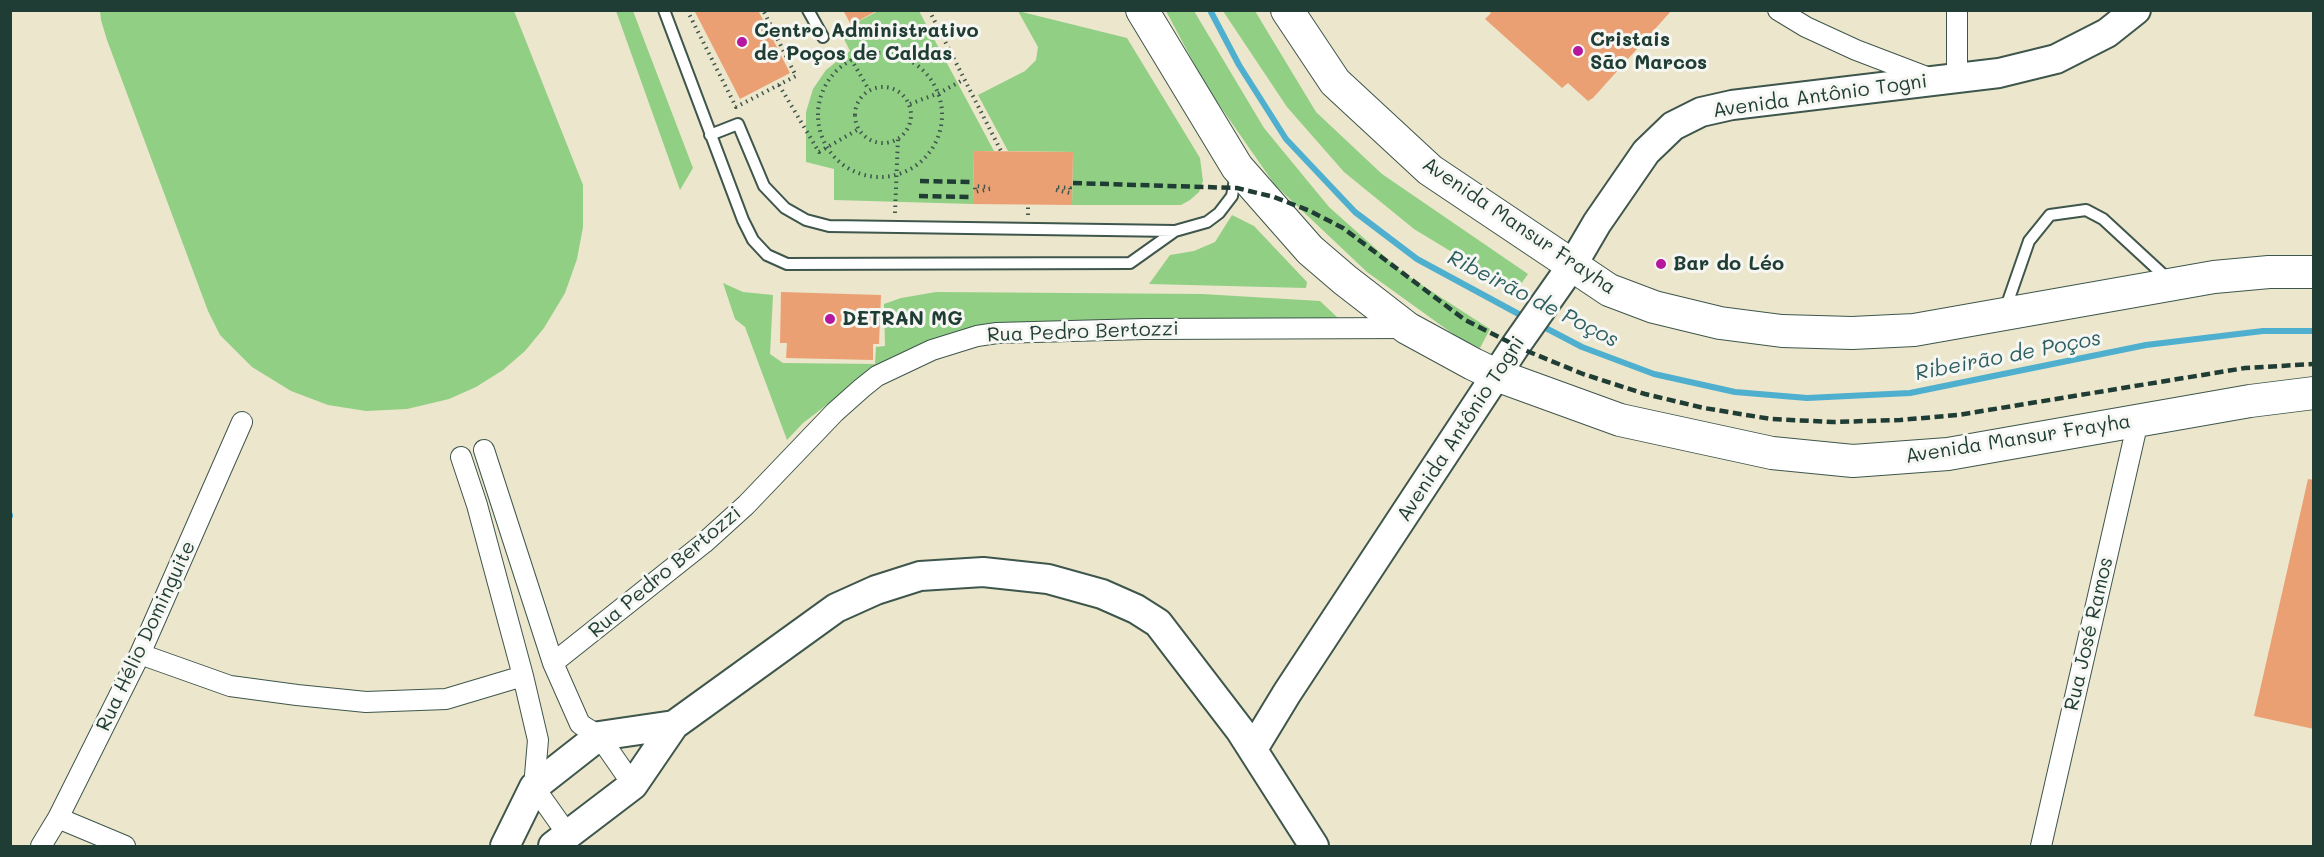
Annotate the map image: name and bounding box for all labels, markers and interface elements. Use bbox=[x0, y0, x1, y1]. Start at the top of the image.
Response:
place label: Centro Administrativo de Poços de Caldas bbox=[754, 19, 979, 66]
place label: Cristais São Marcos bbox=[1590, 28, 1707, 75]
marker: Centro Administrativo de Poços de Caldas bbox=[735, 35, 749, 49]
marker: Cristais São Marcos bbox=[1571, 44, 1585, 58]
street label: Avenida Antônio Togni bbox=[1711, 69, 1929, 123]
street label: Avenida Mansur Frayha bbox=[1418, 152, 1620, 300]
water label: Ribeirão de Poços bbox=[1443, 245, 1623, 353]
place label: Bar do Léo bbox=[1673, 252, 1784, 276]
marker: Bar do Léo bbox=[1654, 257, 1668, 271]
place label: DETRAN MG bbox=[842, 307, 963, 331]
marker: DETRAN MG bbox=[823, 312, 837, 326]
street label: Rua Pedro Bertozzi bbox=[987, 317, 1179, 347]
water label: Ribeirão de Poços bbox=[1913, 326, 2103, 386]
street label: Avenida Antônio Togni bbox=[1392, 332, 1530, 526]
street label: Avenida Mansur Frayha bbox=[1904, 409, 2132, 469]
street label: Rua Pedro Bertozzi bbox=[584, 501, 746, 643]
street label: Rua Hélio Dominguite bbox=[91, 537, 201, 735]
street label: Rua José Ramos bbox=[2060, 555, 2118, 713]

